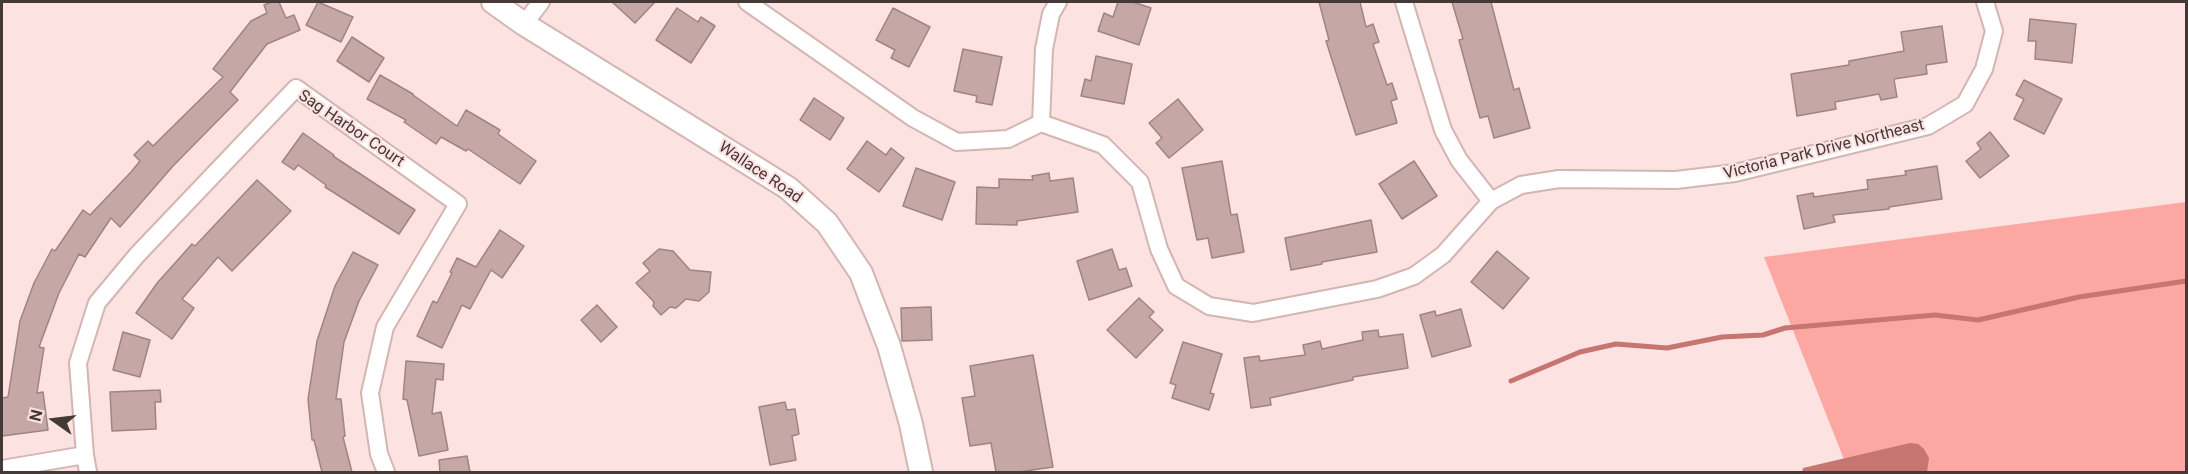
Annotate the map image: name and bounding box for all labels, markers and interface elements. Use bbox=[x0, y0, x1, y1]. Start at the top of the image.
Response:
street label: Sag Harbor Court bbox=[294, 86, 408, 172]
street label: Victoria Park Drive Northeast bbox=[1722, 116, 1926, 184]
street label: Wallace Road bbox=[715, 138, 805, 208]
north arrow bbox=[24, 390, 84, 450]
text: N bbox=[25, 408, 47, 423]

